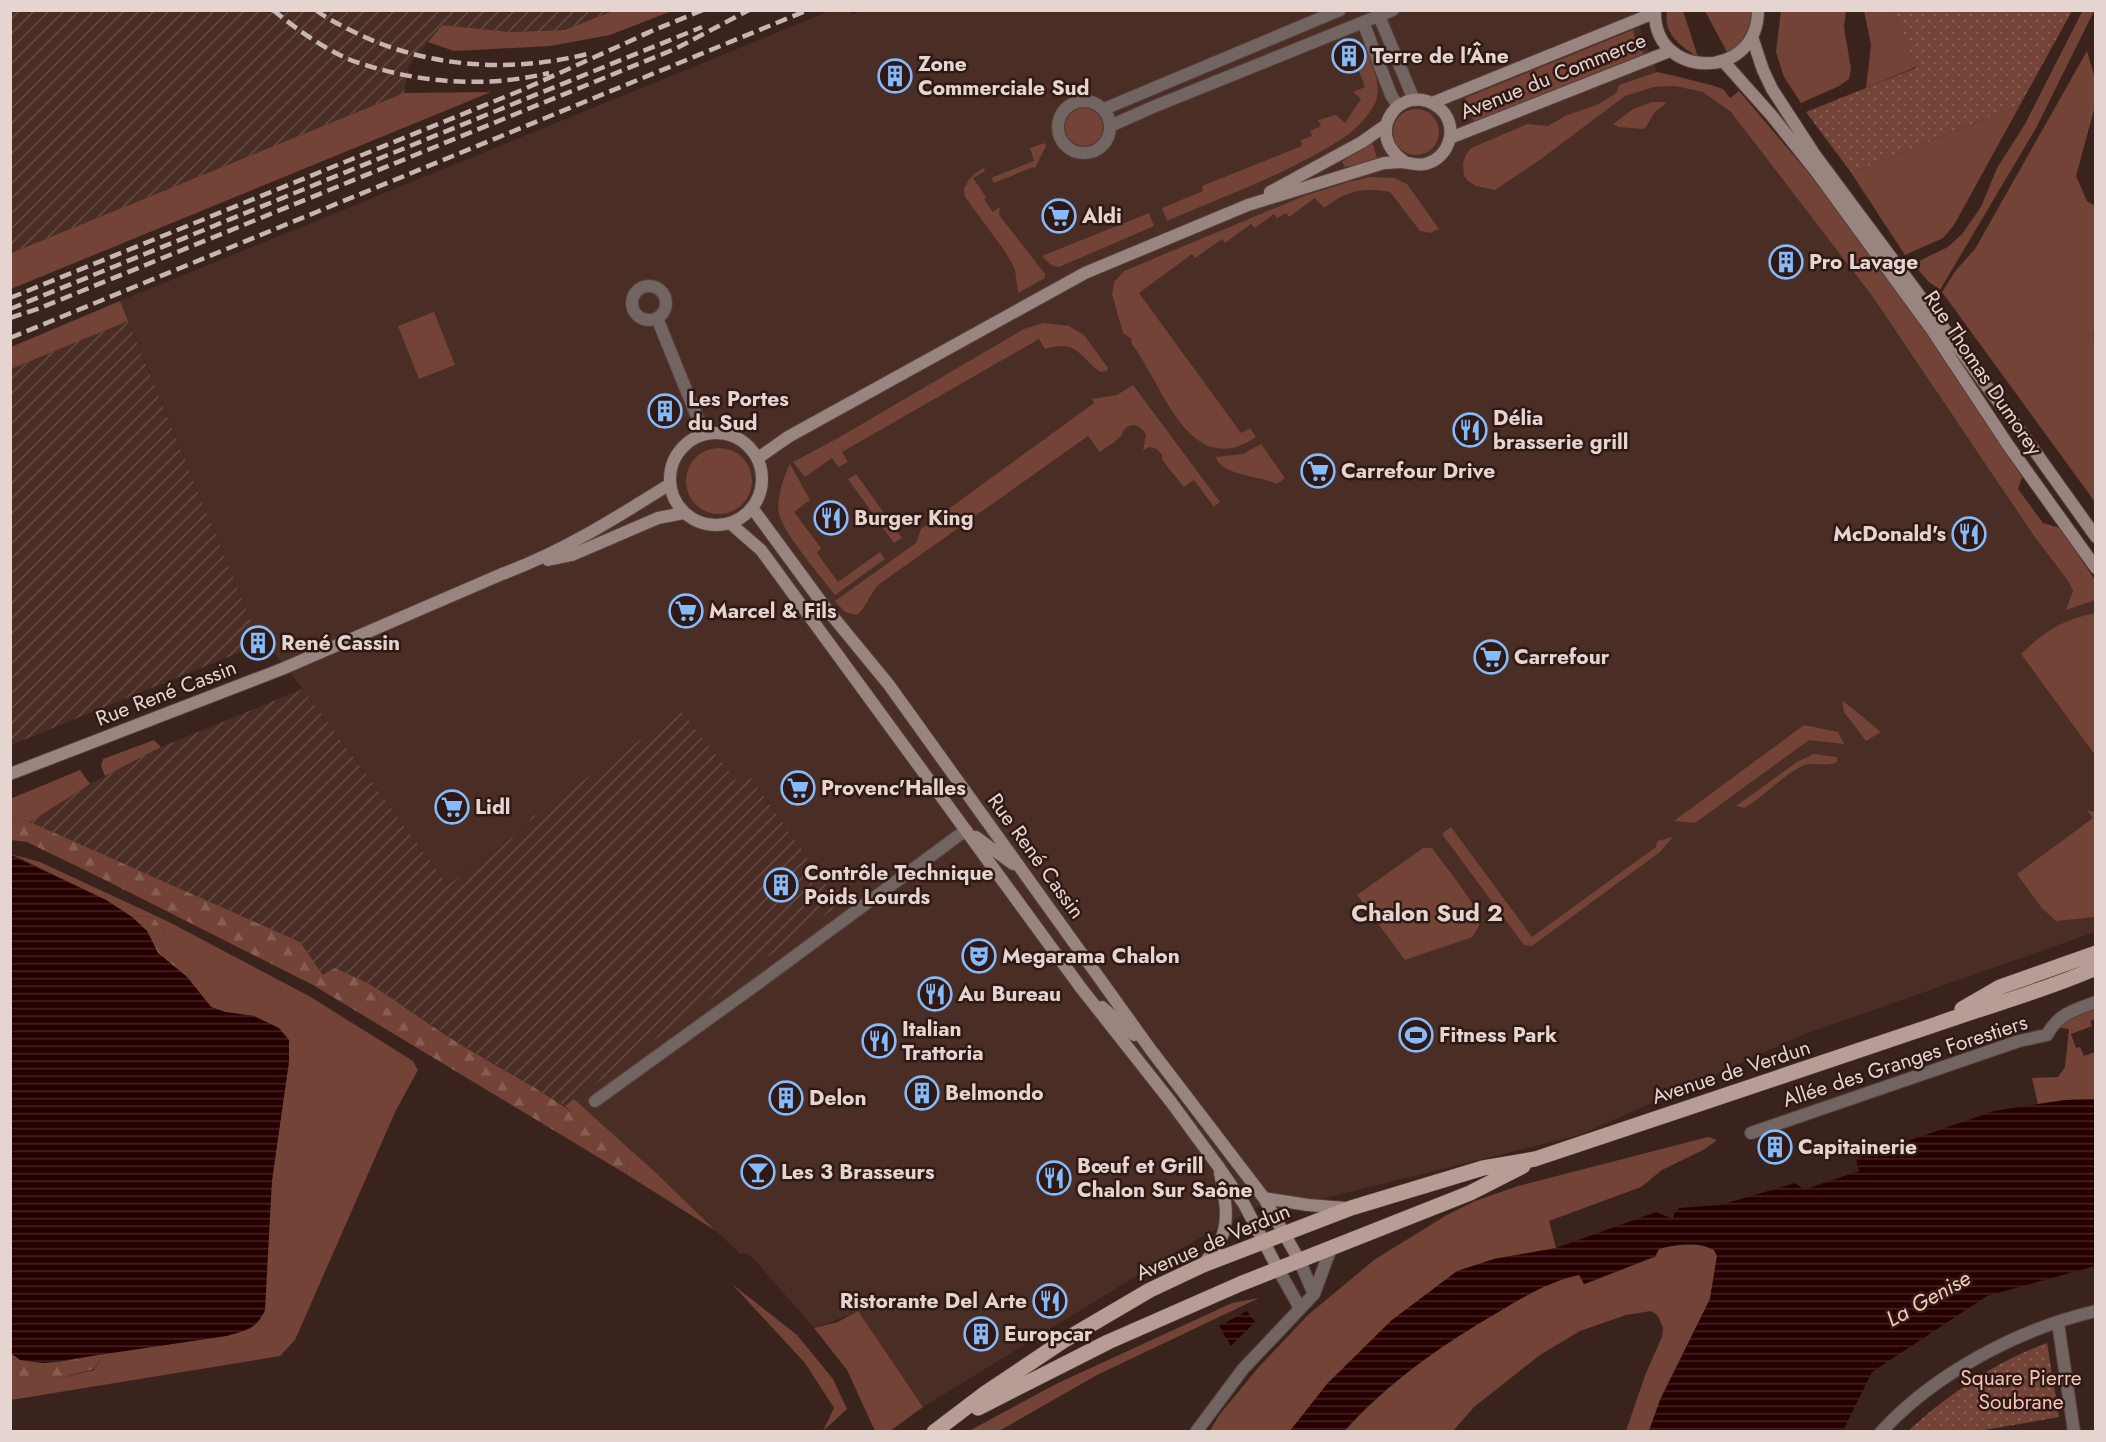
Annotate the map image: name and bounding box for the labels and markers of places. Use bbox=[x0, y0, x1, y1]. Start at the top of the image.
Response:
building icon: Terre de l'Âne bbox=[1331, 38, 1367, 74]
place label: Terre de l'Âne bbox=[1372, 41, 1509, 71]
place label: Zone Commerciale Sud bbox=[918, 49, 1090, 103]
building icon: Zone Commerciale Sud bbox=[877, 58, 913, 94]
supermarket icon: Aldi bbox=[1041, 198, 1077, 234]
place label: Aldi bbox=[1081, 201, 1122, 231]
building icon: Pro Lavage bbox=[1768, 244, 1804, 280]
place label: Pro Lavage bbox=[1809, 247, 1918, 277]
place label: Les Portes du Sud bbox=[688, 384, 789, 438]
building icon: Les Portes du Sud bbox=[647, 393, 683, 429]
place label: Délia brasserie grill bbox=[1493, 403, 1628, 457]
restaurant icon: Délia brasserie grill bbox=[1452, 412, 1488, 448]
supermarket icon: Carrefour Drive bbox=[1300, 453, 1336, 489]
place label: Carrefour Drive bbox=[1341, 456, 1495, 486]
restaurant icon: Burger King bbox=[813, 500, 849, 536]
place label: Burger King bbox=[854, 503, 973, 533]
restaurant icon: McDonald's bbox=[1951, 516, 1987, 552]
place label: McDonald's bbox=[1833, 519, 1946, 549]
supermarket icon: Marcel & Fils bbox=[668, 593, 704, 629]
place label: Marcel & Fils bbox=[709, 596, 837, 626]
building icon: René Cassin bbox=[240, 625, 276, 661]
place label: René Cassin bbox=[281, 628, 400, 658]
supermarket icon: Carrefour bbox=[1473, 639, 1509, 675]
place label: Carrefour bbox=[1514, 642, 1610, 672]
supermarket icon: Provenc'Halles bbox=[780, 770, 816, 806]
place label: Provenc'Halles bbox=[821, 773, 966, 803]
supermarket icon: Lidl bbox=[434, 789, 470, 825]
place label: Lidl bbox=[475, 792, 511, 822]
place label: Contrôle Technique Poids Lourds bbox=[804, 858, 994, 912]
building icon: Contrôle Technique Poids Lourds bbox=[763, 867, 799, 903]
theatre icon: Megarama Chalon bbox=[961, 938, 997, 974]
place label: Megarama Chalon bbox=[1002, 941, 1180, 971]
restaurant icon: Au Bureau bbox=[917, 976, 953, 1012]
place label: Au Bureau bbox=[957, 979, 1061, 1009]
place label: Italian Trattoria bbox=[902, 1014, 984, 1068]
sports icon: Fitness Park bbox=[1398, 1017, 1434, 1053]
place label: Fitness Park bbox=[1439, 1020, 1557, 1050]
restaurant icon: Italian Trattoria bbox=[861, 1023, 897, 1059]
building icon: Belmondo bbox=[904, 1075, 940, 1111]
place label: Belmondo bbox=[945, 1078, 1044, 1108]
building icon: Delon bbox=[768, 1080, 804, 1116]
place label: Delon bbox=[809, 1083, 867, 1113]
building icon: Capitainerie bbox=[1757, 1129, 1793, 1165]
place label: Capitainerie bbox=[1798, 1132, 1917, 1162]
place label: Bœuf et Grill Chalon Sur Saône bbox=[1077, 1151, 1253, 1205]
bar icon: Les 3 Brasseurs bbox=[740, 1154, 776, 1190]
place label: Les 3 Brasseurs bbox=[781, 1157, 935, 1187]
restaurant icon: Bœuf et Grill Chalon Sur Saône bbox=[1036, 1160, 1072, 1196]
restaurant icon: Ristorante Del Arte bbox=[1032, 1283, 1068, 1319]
place label: Ristorante Del Arte bbox=[840, 1286, 1027, 1316]
building icon: Europcar bbox=[963, 1316, 999, 1352]
place label: Europcar bbox=[1004, 1319, 1093, 1349]

